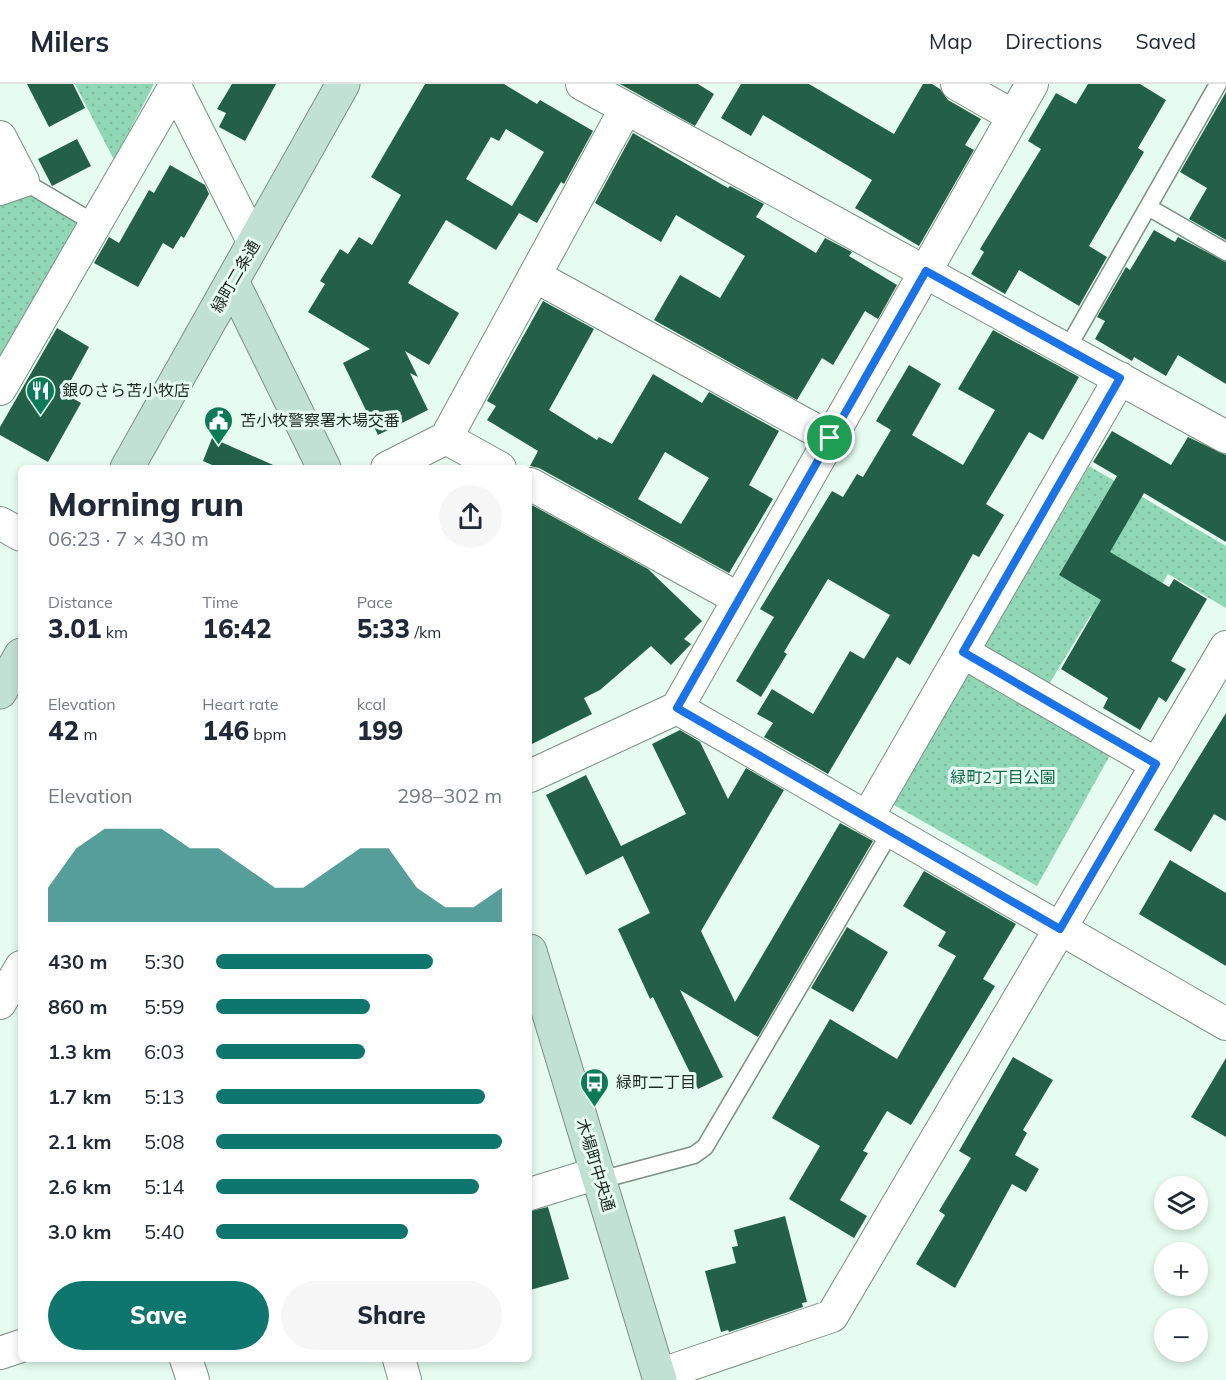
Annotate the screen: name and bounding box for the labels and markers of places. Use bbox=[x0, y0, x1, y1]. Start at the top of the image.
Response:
restaurant icon: 銀のさら苫小牧店 bbox=[25, 374, 57, 416]
place label: 銀のさら苫小牧店 bbox=[62, 380, 190, 400]
public building icon: 苫小牧警察署木場交番 bbox=[203, 404, 235, 446]
place label: 苫小牧警察署木場交番 bbox=[240, 410, 400, 430]
pin bbox=[804, 412, 855, 463]
bus stop icon: 緑町二丁目 bbox=[579, 1066, 611, 1108]
place label: 緑町二丁目 bbox=[616, 1072, 696, 1092]

